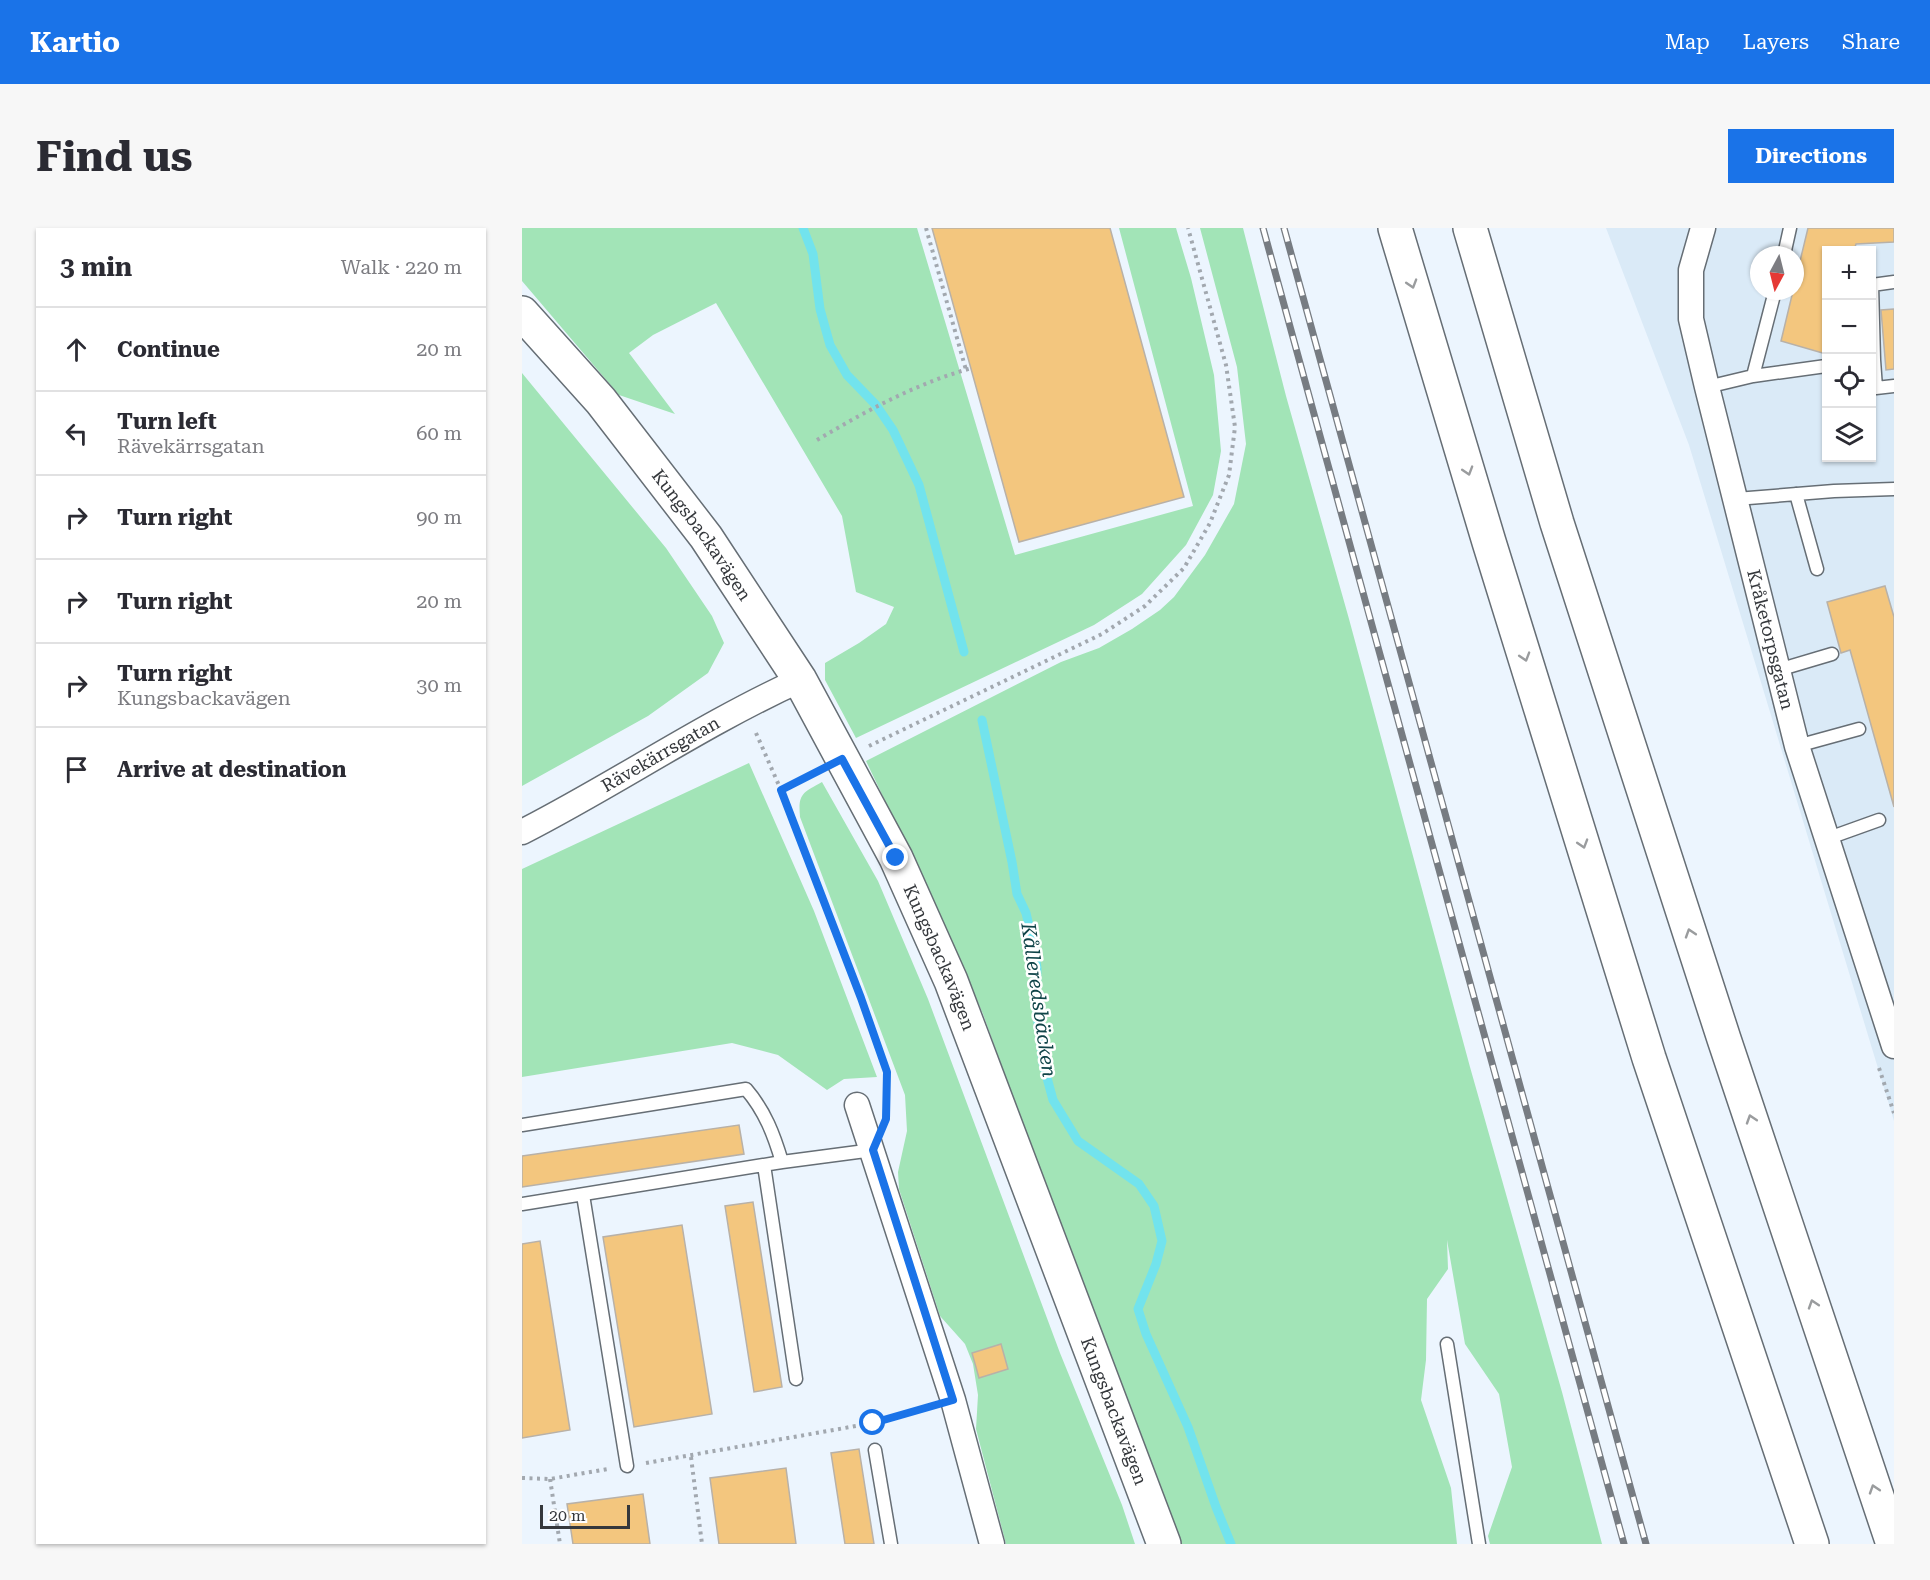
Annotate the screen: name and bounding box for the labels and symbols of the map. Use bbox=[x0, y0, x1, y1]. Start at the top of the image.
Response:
north arrow bbox=[1750, 246, 1804, 300]
one-way arrow bbox=[1405, 278, 1417, 289]
street label: Kungsbackavägen bbox=[648, 465, 756, 605]
one-way arrow bbox=[1461, 465, 1473, 476]
street label: Kråketorpsgatan bbox=[1743, 567, 1799, 712]
one-way arrow bbox=[1518, 651, 1530, 662]
street label: Rävekärrsgatan bbox=[598, 711, 724, 796]
one-way arrow bbox=[1576, 838, 1588, 849]
route end bbox=[882, 844, 908, 870]
street label: Kungsbackavägen bbox=[899, 881, 980, 1034]
water label: Kålleredsbäcken bbox=[1016, 920, 1062, 1079]
one-way arrow bbox=[1685, 928, 1697, 939]
one-way arrow bbox=[1746, 1114, 1758, 1125]
one-way arrow bbox=[1807, 1299, 1820, 1310]
street label: Kungsbackavägen bbox=[1077, 1334, 1152, 1488]
route start bbox=[859, 1409, 885, 1435]
one-way arrow bbox=[1869, 1484, 1882, 1495]
scale bar bbox=[540, 1502, 630, 1530]

